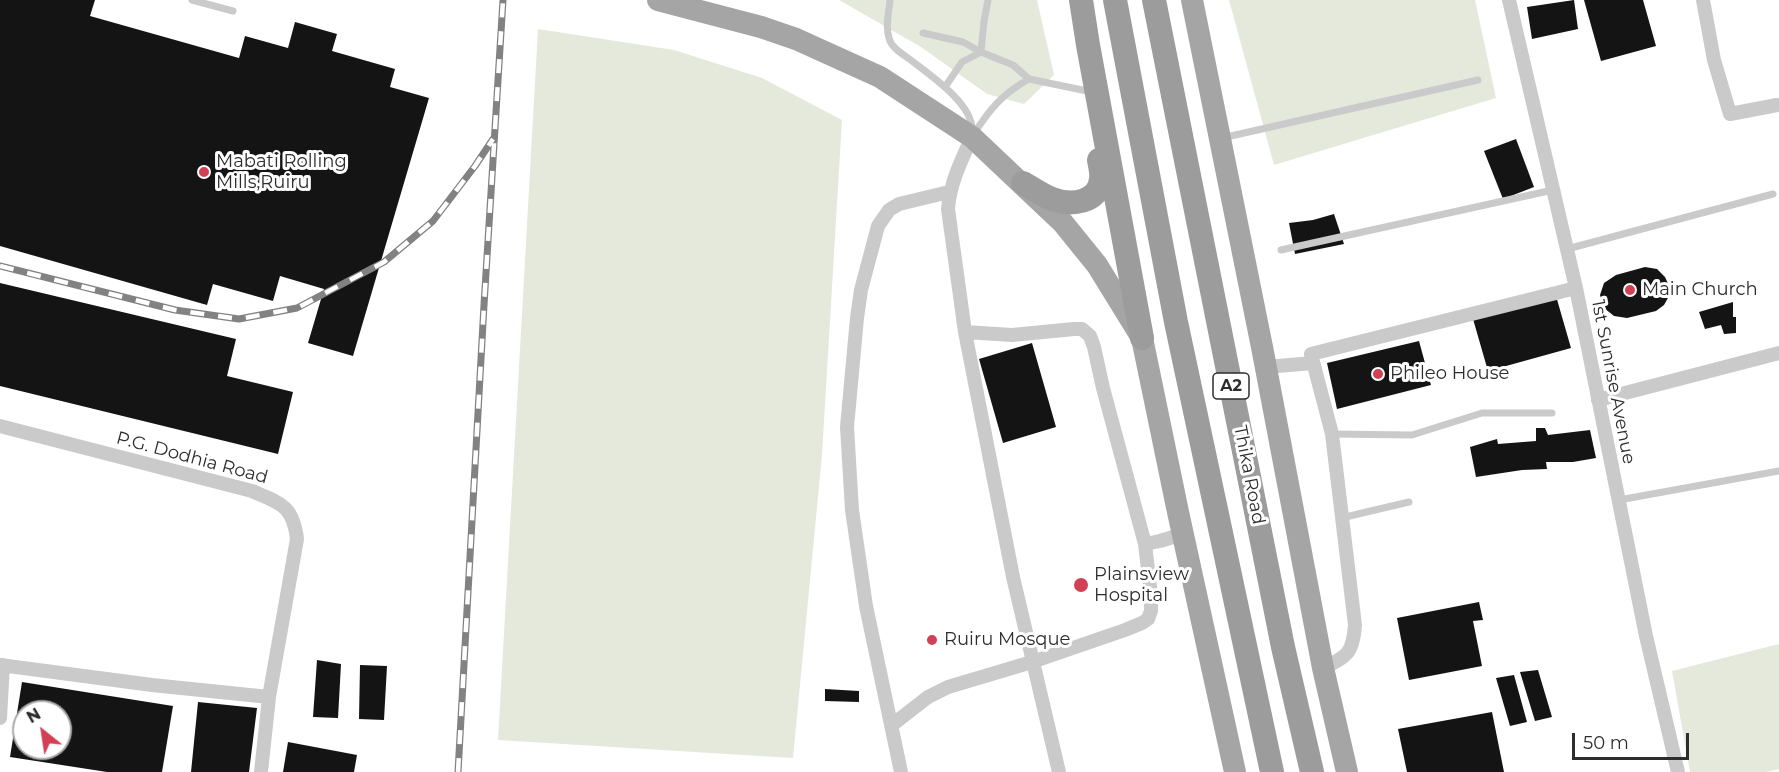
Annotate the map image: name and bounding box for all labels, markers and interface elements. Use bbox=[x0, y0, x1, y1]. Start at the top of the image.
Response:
place label: Mabati Rolling Mills,Ruiru bbox=[216, 151, 347, 194]
marker: Mabati Rolling Mills,Ruiru bbox=[197, 165, 211, 179]
place label: Main Church bbox=[1642, 279, 1758, 301]
marker: Main Church bbox=[1623, 283, 1637, 297]
street label: 1st Sunrise Avenue bbox=[1586, 298, 1640, 466]
place label: Phileo House bbox=[1390, 363, 1509, 385]
marker: Phileo House bbox=[1371, 367, 1385, 381]
road number: A2 bbox=[1213, 373, 1249, 399]
street label: Thika Road bbox=[1229, 424, 1269, 526]
street label: P.G. Dodhia Road bbox=[114, 427, 270, 489]
place label: Plainsview Hospital bbox=[1094, 564, 1189, 606]
marker: Plainsview Hospital bbox=[1072, 576, 1090, 594]
place label: Ruiru Mosque bbox=[944, 629, 1070, 651]
marker: Ruiru Mosque bbox=[925, 633, 939, 647]
north arrow bbox=[12, 700, 72, 760]
text: N bbox=[23, 704, 44, 727]
scale bar bbox=[1575, 721, 1692, 759]
text: 50 m bbox=[1583, 732, 1629, 754]

